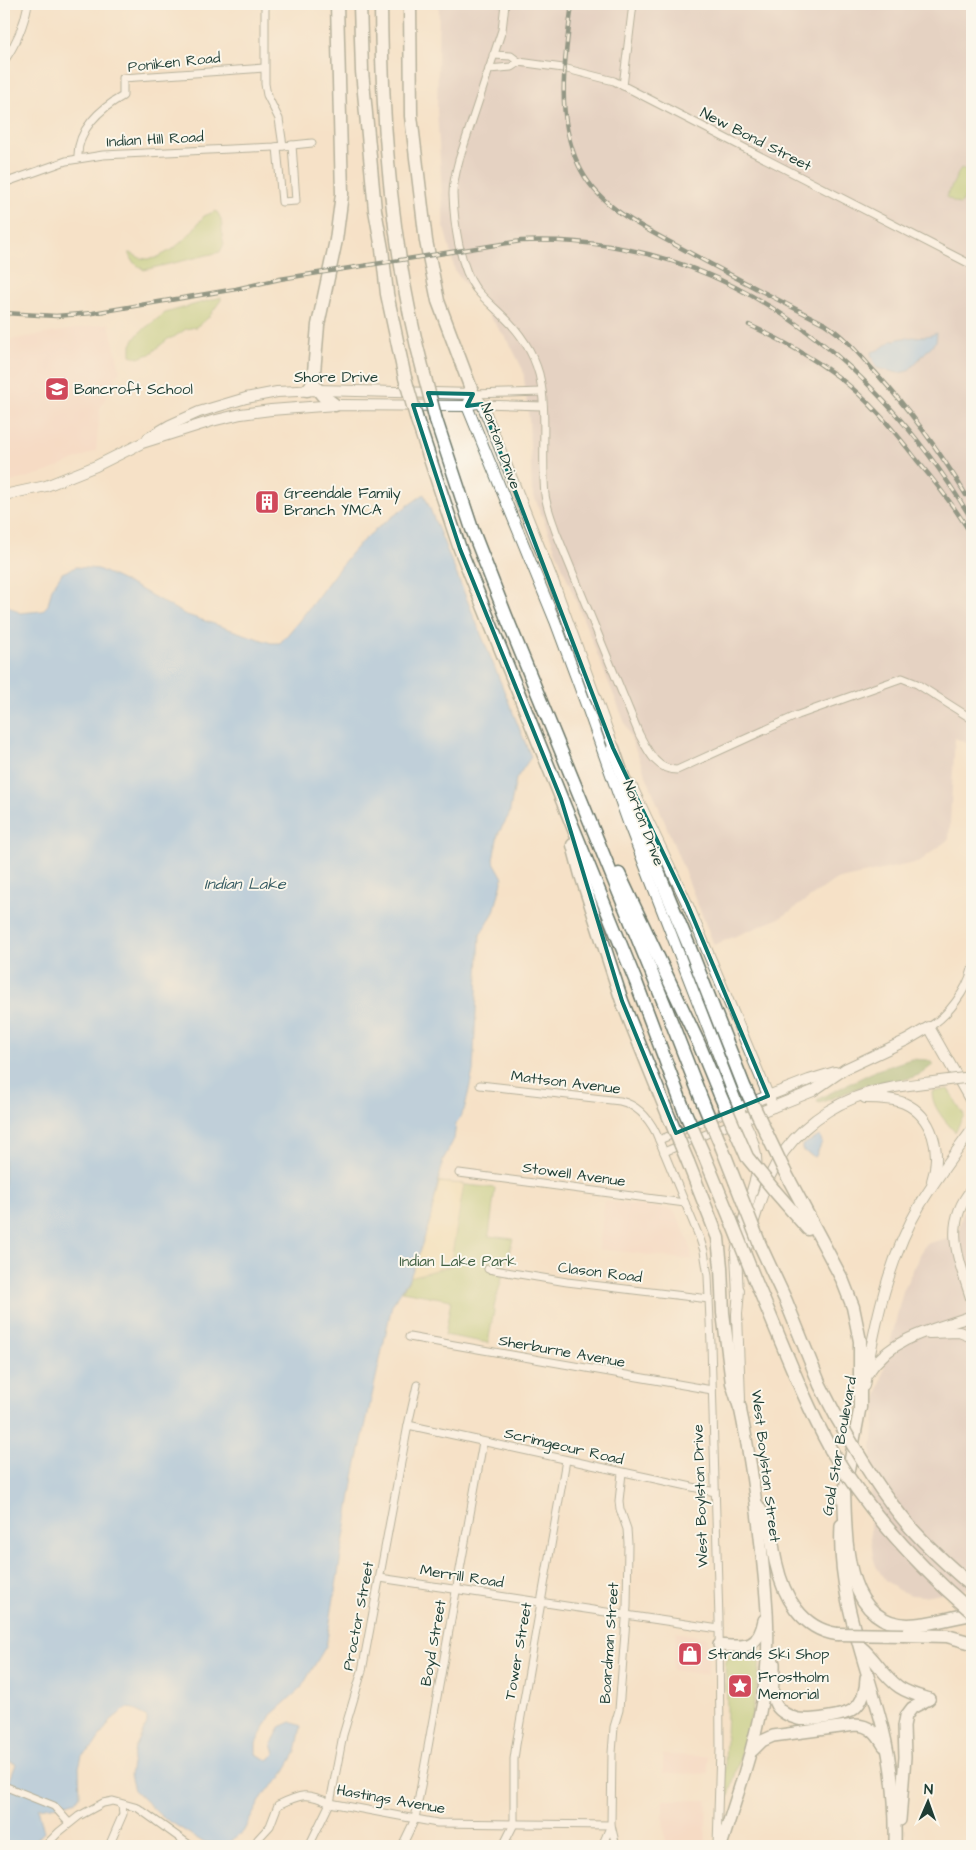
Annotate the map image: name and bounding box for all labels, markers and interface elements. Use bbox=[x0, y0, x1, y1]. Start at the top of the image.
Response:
street label: Poniken Road bbox=[127, 47, 222, 78]
street label: New Bond Street bbox=[697, 102, 815, 177]
street label: Indian Hill Road bbox=[106, 126, 205, 153]
street label: Shore Drive bbox=[294, 367, 378, 388]
school or university icon: Bancroft School bbox=[44, 376, 70, 402]
place label: Bancroft School bbox=[74, 379, 193, 400]
street label: Norton Drive bbox=[475, 400, 526, 492]
place label: Greendale Family Branch YMCA bbox=[284, 483, 401, 521]
building icon: Greendale Family Branch YMCA bbox=[254, 489, 280, 515]
street label: Norton Drive bbox=[618, 777, 670, 869]
water label: Indian Lake bbox=[204, 873, 287, 895]
street label: Mattson Avenue bbox=[510, 1065, 622, 1100]
street label: Stowell Avenue bbox=[521, 1157, 627, 1192]
park label: Indian Lake Park bbox=[400, 1251, 516, 1272]
street label: Clason Road bbox=[557, 1257, 643, 1288]
street label: Sherburne Avenue bbox=[497, 1330, 627, 1373]
street label: Gold Star Boulevard bbox=[817, 1375, 862, 1517]
street label: West Boylston Street bbox=[745, 1389, 785, 1544]
street label: Scrimgeour Road bbox=[502, 1423, 626, 1471]
street label: West Boylston Drive bbox=[688, 1424, 714, 1568]
street label: Proctor Street bbox=[338, 1560, 379, 1673]
street label: Merrill Road bbox=[419, 1560, 506, 1594]
street label: Boardman Street bbox=[595, 1582, 624, 1705]
street label: Boyd Street bbox=[416, 1598, 452, 1688]
street label: Tower Street bbox=[500, 1601, 537, 1701]
shop icon: Strands Ski Shop bbox=[677, 1641, 703, 1667]
place label: Strands Ski Shop bbox=[708, 1644, 829, 1665]
place label: Frostholm Memorial bbox=[758, 1667, 829, 1705]
place icon: Frostholm Memorial bbox=[727, 1673, 753, 1699]
north arrow bbox=[904, 1778, 954, 1828]
street label: Hastings Avenue bbox=[335, 1780, 447, 1820]
text: N bbox=[924, 1780, 933, 1800]

